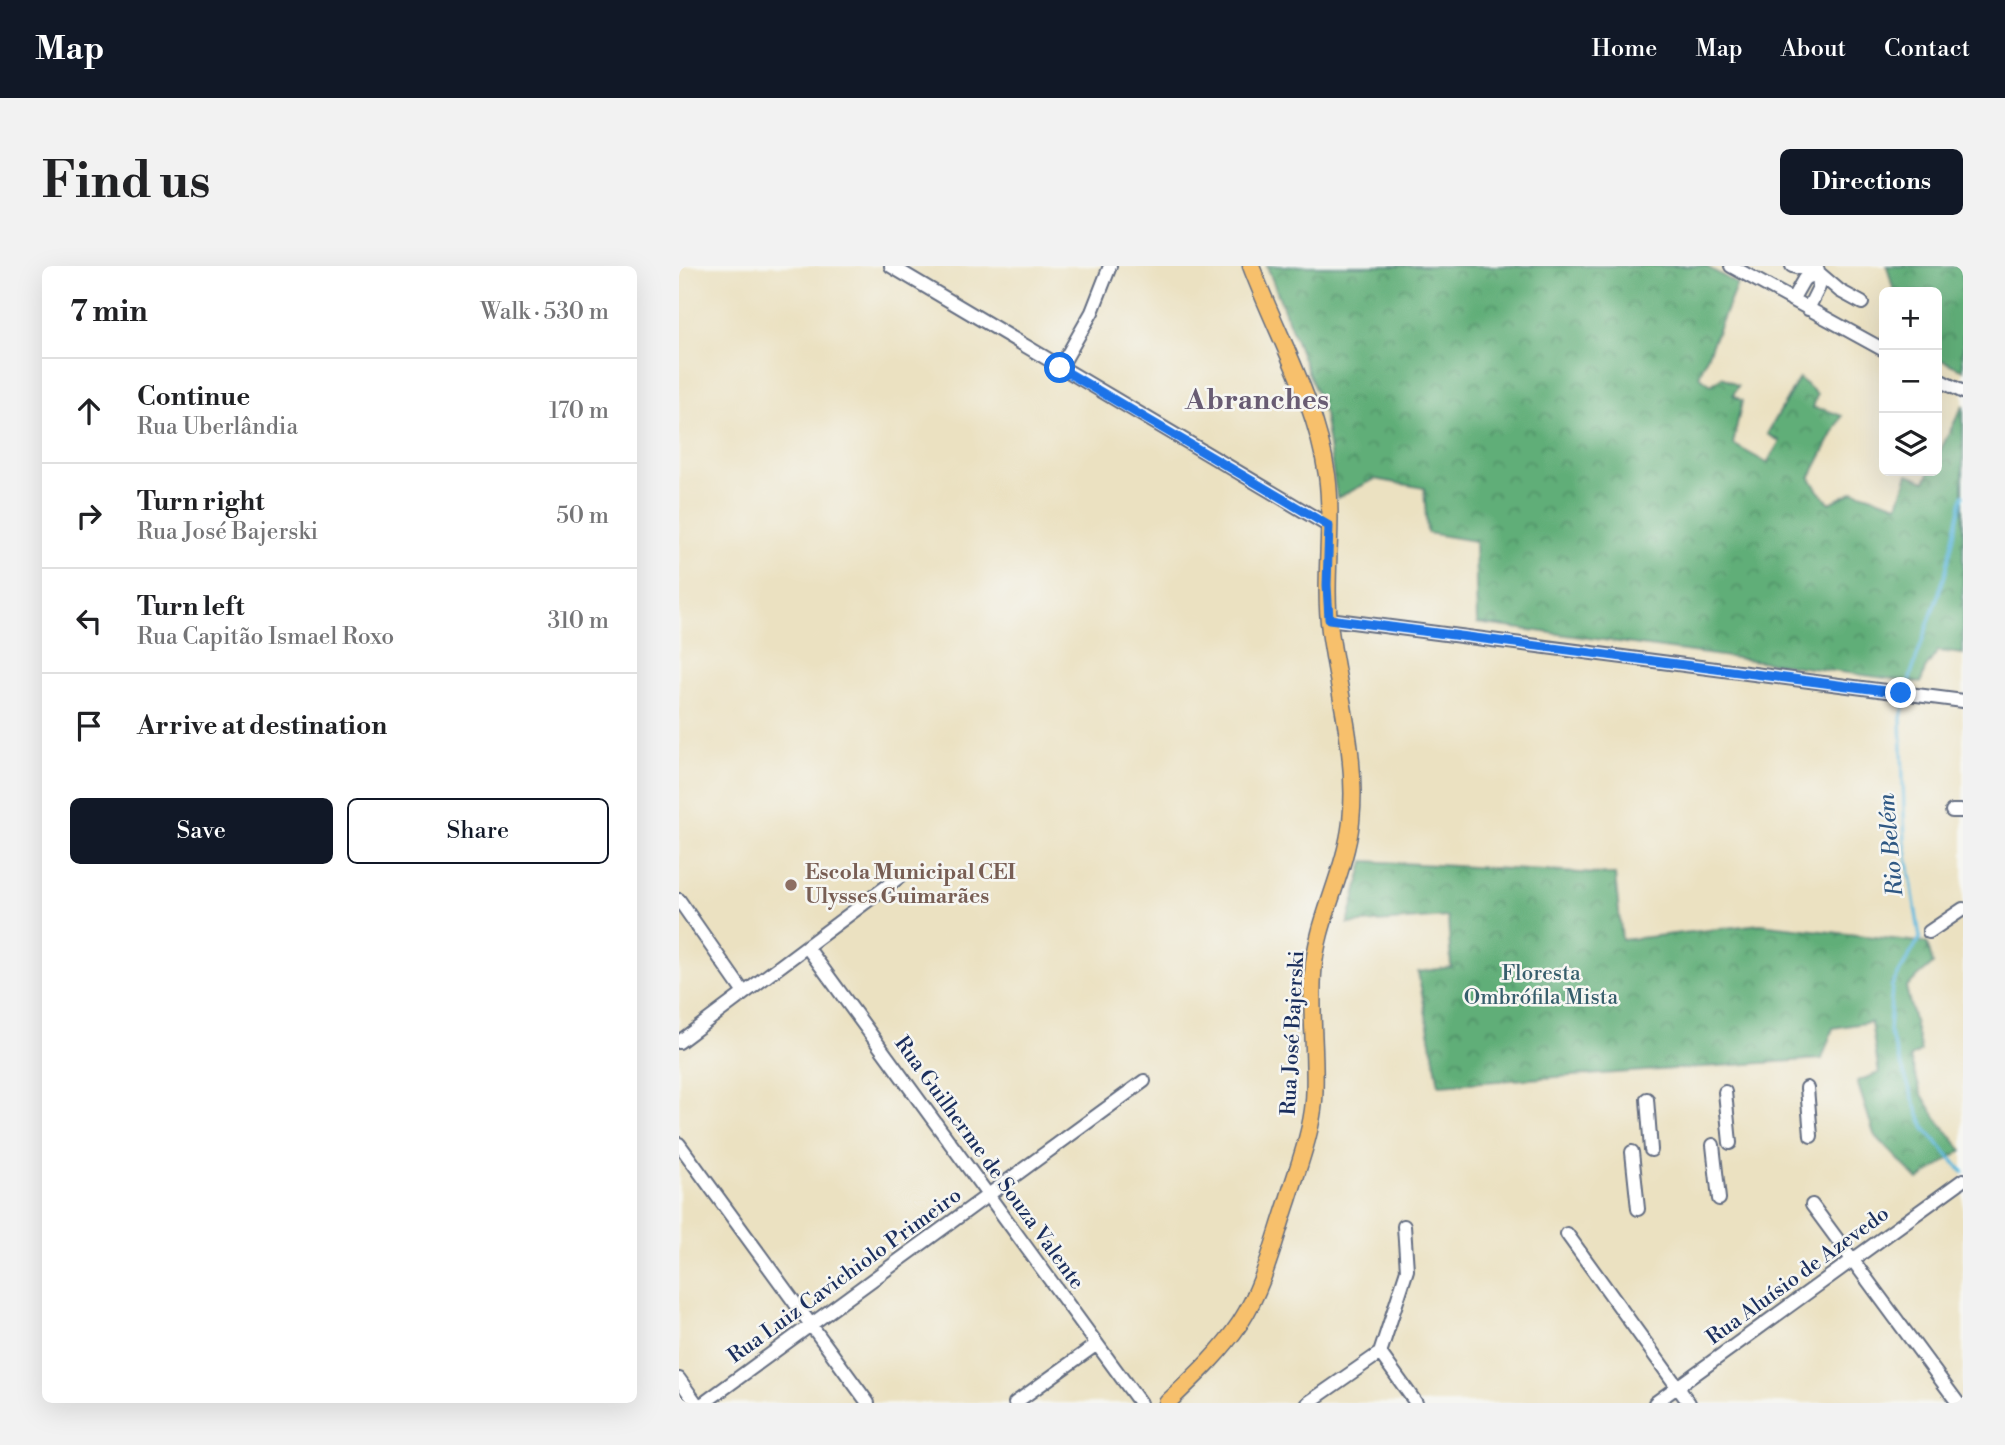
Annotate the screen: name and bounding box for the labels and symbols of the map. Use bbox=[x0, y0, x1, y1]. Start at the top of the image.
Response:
route start bbox=[1044, 352, 1075, 383]
district label: Abranches bbox=[1184, 383, 1329, 418]
route end bbox=[1885, 677, 1916, 708]
water label: Rio Belém bbox=[1873, 792, 1910, 899]
place label: Escola Municipal CEI Ulysses Guimarães bbox=[805, 860, 1016, 910]
marker: Escola Municipal CEI Ulysses Guimarães bbox=[783, 877, 799, 893]
street label: Rua José Bajerski bbox=[1276, 950, 1310, 1116]
park label: Floresta Ombrófila Mista bbox=[1464, 961, 1619, 1011]
street label: Rua Guilherme de Souza Valente bbox=[888, 1031, 1090, 1295]
street label: Rua Luiz Cavichiolo Primeiro bbox=[723, 1183, 967, 1369]
street label: Rua Aluísio de Azevedo bbox=[1702, 1201, 1894, 1351]

